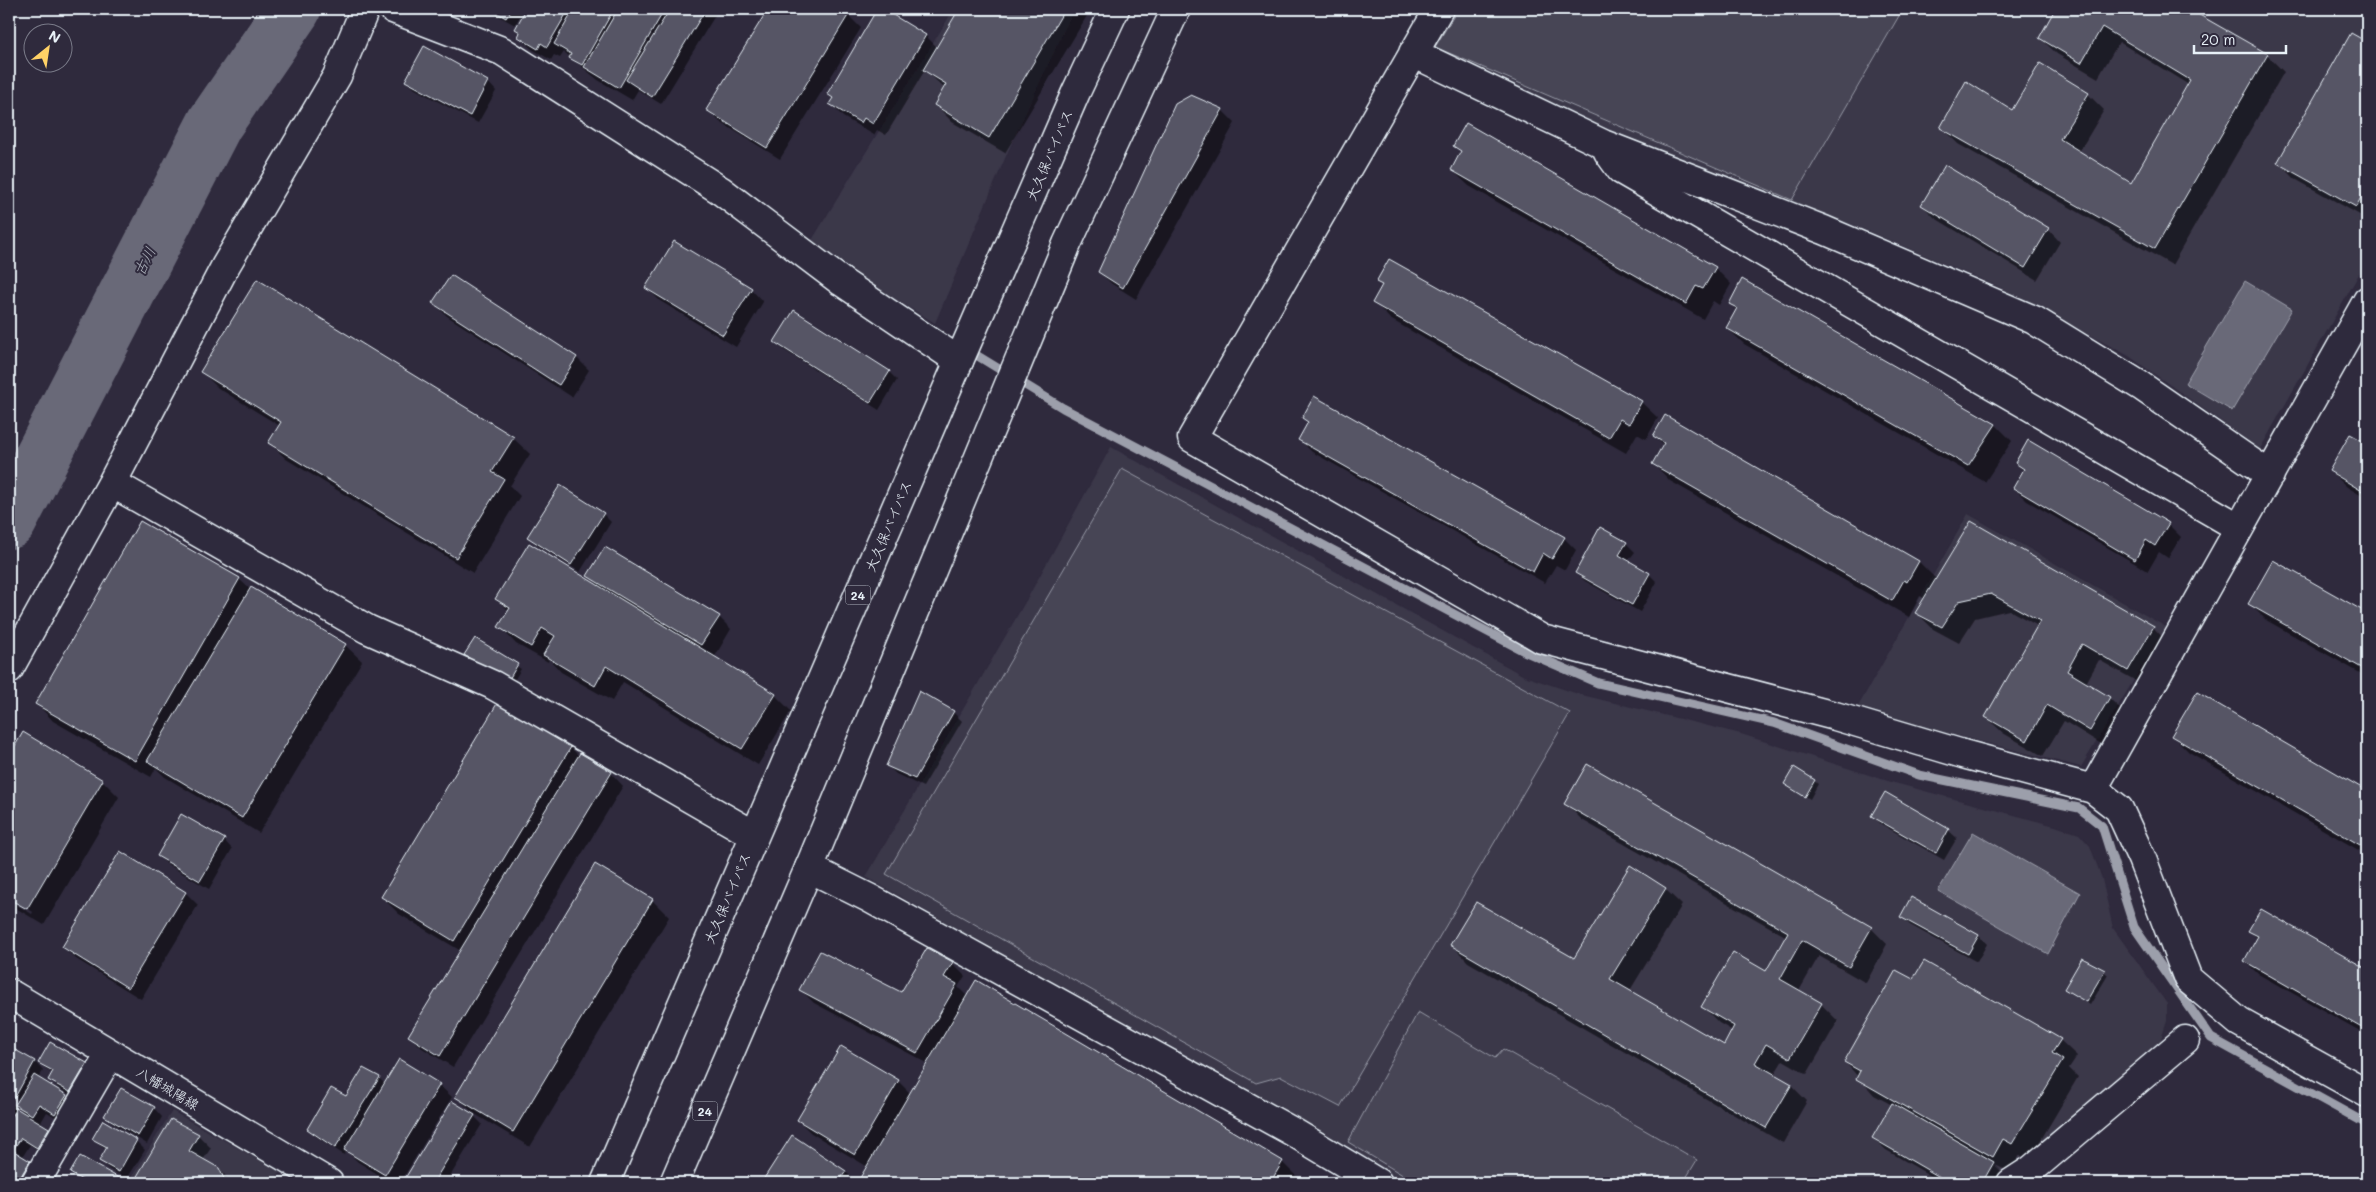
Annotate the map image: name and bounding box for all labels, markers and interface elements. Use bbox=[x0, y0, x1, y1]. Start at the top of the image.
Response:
north arrow bbox=[22, 22, 72, 72]
scale bar bbox=[2194, 22, 2286, 54]
text: N bbox=[45, 25, 64, 47]
text: 20 m bbox=[2201, 29, 2235, 49]
street label: 大久保バイパス bbox=[1021, 106, 1077, 204]
water label: 古川 bbox=[128, 243, 160, 279]
street label: 大久保バイパス bbox=[860, 477, 916, 575]
road number: 24 bbox=[846, 586, 870, 604]
street label: 大久保バイパス bbox=[699, 849, 755, 947]
street label: 八幡城陽線 bbox=[133, 1062, 203, 1114]
road number: 24 bbox=[692, 1102, 718, 1120]

